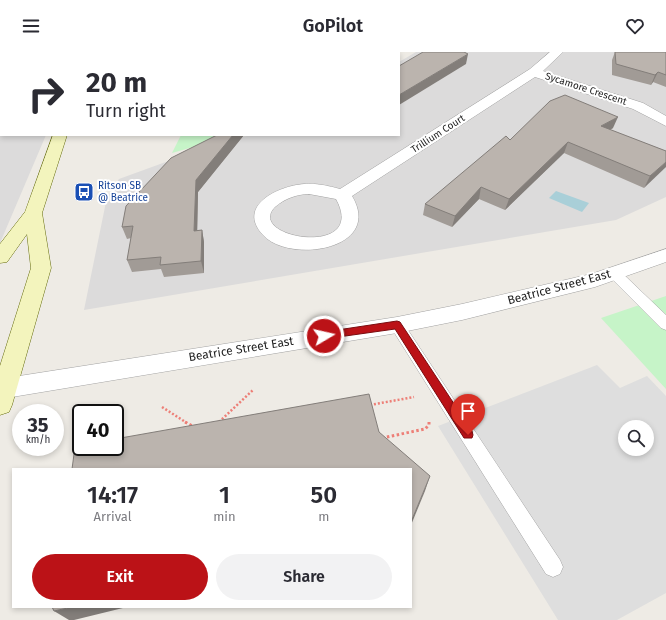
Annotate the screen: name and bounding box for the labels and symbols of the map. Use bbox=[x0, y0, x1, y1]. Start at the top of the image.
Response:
street label: Sycamore Crescent bbox=[544, 70, 629, 108]
street label: Trillium Court bbox=[409, 112, 468, 156]
place label: Ritson SB @ Beatrice bbox=[98, 180, 148, 204]
bus stop icon: Ritson SB @ Beatrice bbox=[73, 181, 95, 203]
street label: Beatrice Street East bbox=[506, 266, 613, 308]
position arrow bbox=[303, 315, 345, 357]
street label: Beatrice Street East bbox=[187, 334, 295, 364]
pin bbox=[451, 394, 485, 435]
speed limit sign: 40 bbox=[72, 404, 124, 456]

